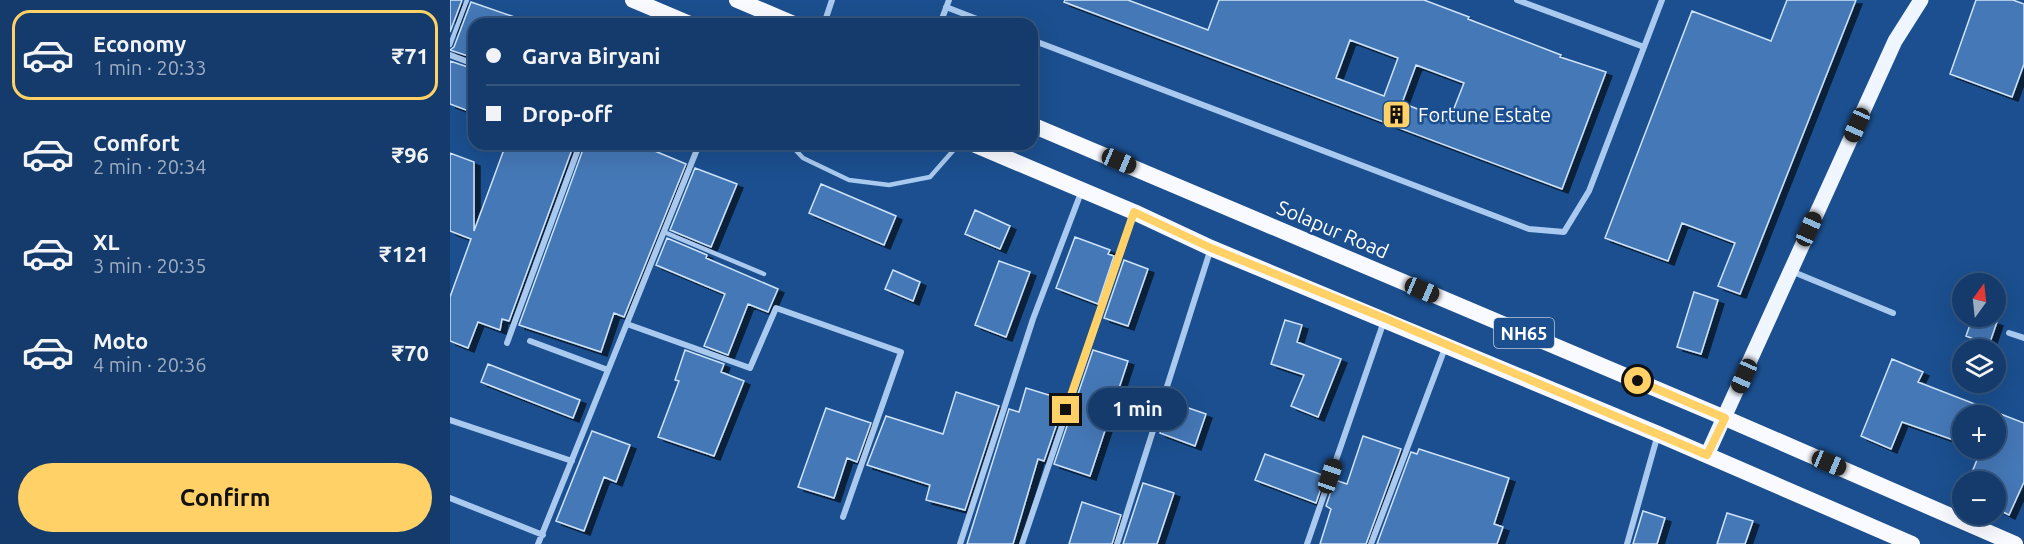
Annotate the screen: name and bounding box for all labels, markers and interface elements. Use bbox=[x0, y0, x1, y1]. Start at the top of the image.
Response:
icon: car bbox=[21, 28, 75, 82]
text: Economy bbox=[93, 31, 186, 56]
text: ₹71 bbox=[392, 43, 429, 68]
text: Garva Biryani bbox=[522, 43, 660, 68]
text: 1 min · 20:33 bbox=[93, 56, 207, 79]
building icon: Fortune Estate bbox=[1381, 98, 1413, 130]
text: Drop-off bbox=[522, 101, 612, 126]
place label: Fortune Estate bbox=[1418, 103, 1551, 126]
car bbox=[1841, 105, 1873, 145]
icon: car bbox=[21, 127, 75, 181]
text: Comfort bbox=[93, 130, 180, 155]
text: ₹96 bbox=[392, 142, 429, 167]
car bbox=[1099, 146, 1139, 176]
text: 2 min · 20:34 bbox=[93, 155, 207, 178]
street label: Solapur Road bbox=[1274, 195, 1392, 263]
car bbox=[1793, 209, 1825, 249]
icon: car bbox=[21, 226, 75, 280]
text: XL bbox=[93, 229, 120, 254]
text: ₹121 bbox=[379, 241, 429, 266]
text: 3 min · 20:35 bbox=[93, 254, 207, 277]
north arrow bbox=[1952, 273, 2006, 327]
map controls bbox=[1952, 273, 2006, 525]
car bbox=[1402, 275, 1442, 305]
road number: NH65 bbox=[1494, 318, 1554, 348]
icon: car bbox=[21, 325, 75, 379]
text: Moto bbox=[93, 328, 148, 353]
button: layers bbox=[1952, 339, 2006, 393]
text: ₹70 bbox=[392, 340, 429, 365]
text: 4 min · 20:36 bbox=[93, 353, 207, 376]
car bbox=[1728, 356, 1760, 396]
route start bbox=[1624, 367, 1651, 394]
callout: 1 min bbox=[1087, 389, 1186, 431]
route end bbox=[1052, 396, 1079, 423]
text: 1 min bbox=[1112, 397, 1163, 420]
button: + bbox=[1952, 405, 2006, 459]
car bbox=[1809, 448, 1849, 478]
car bbox=[1316, 456, 1344, 496]
button: Confirm bbox=[18, 463, 432, 532]
button: − bbox=[1952, 471, 2006, 525]

